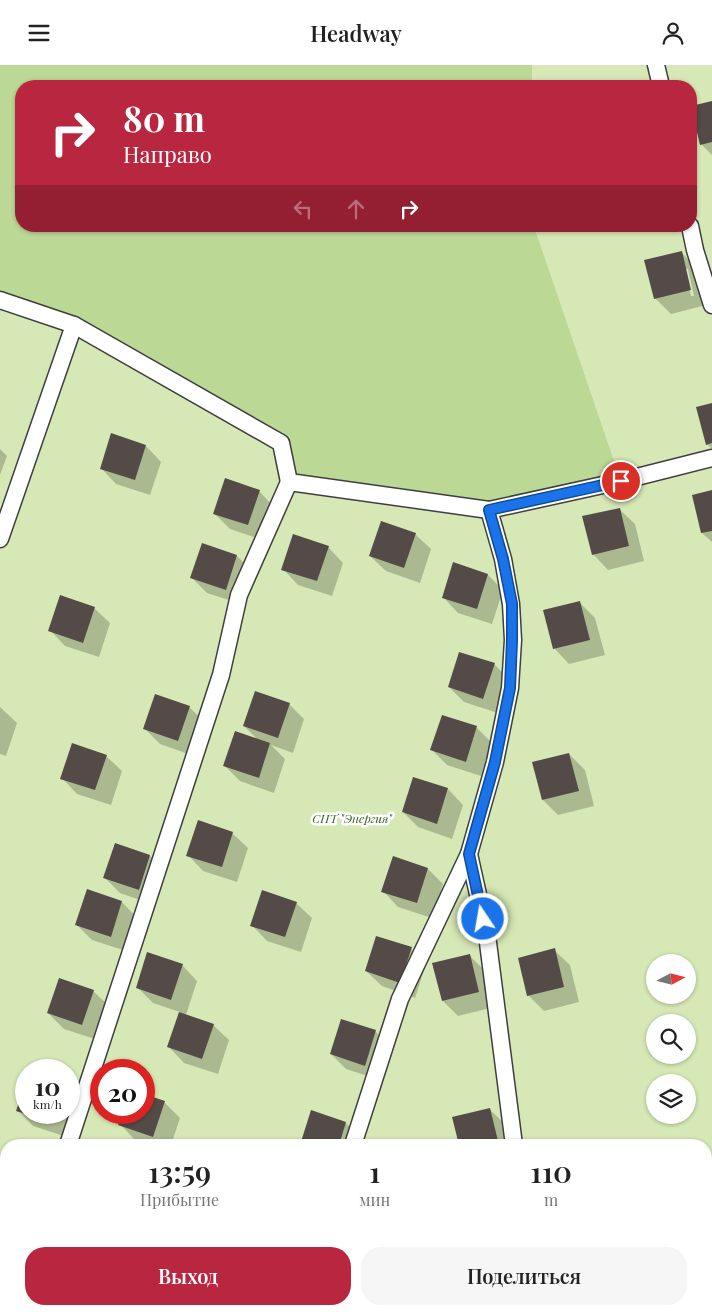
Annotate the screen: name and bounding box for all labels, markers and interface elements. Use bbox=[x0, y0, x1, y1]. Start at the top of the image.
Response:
text: Headway bbox=[310, 18, 402, 48]
icon: menu bbox=[25, 19, 53, 47]
icon: person bbox=[659, 19, 687, 47]
text: 80 m bbox=[123, 94, 205, 141]
icon: right bbox=[40, 100, 105, 165]
text: Направо bbox=[123, 139, 212, 169]
icon: left bbox=[289, 195, 317, 223]
icon: ahead bbox=[342, 195, 370, 223]
icon: right bbox=[395, 195, 423, 223]
pin bbox=[600, 460, 642, 502]
icon: arrive bbox=[607, 467, 635, 495]
park label: СНТ "Энергия" bbox=[312, 810, 393, 826]
position arrow bbox=[456, 892, 508, 944]
north arrow bbox=[646, 954, 696, 1004]
map controls bbox=[646, 954, 696, 1124]
button: search bbox=[646, 1014, 696, 1064]
speed limit sign: 20 bbox=[90, 1059, 155, 1124]
text: 10 bbox=[35, 1069, 60, 1102]
button: layers bbox=[646, 1074, 696, 1124]
text: km/h bbox=[33, 1096, 62, 1112]
text: 13:59 bbox=[148, 1151, 211, 1191]
text: 1 bbox=[369, 1151, 380, 1191]
text: 110 bbox=[530, 1151, 572, 1191]
text: Прибытие bbox=[140, 1189, 219, 1210]
text: мин bbox=[359, 1189, 390, 1210]
text: m bbox=[544, 1189, 558, 1210]
button: Выход bbox=[25, 1247, 351, 1305]
button: Поделиться bbox=[361, 1247, 687, 1305]

